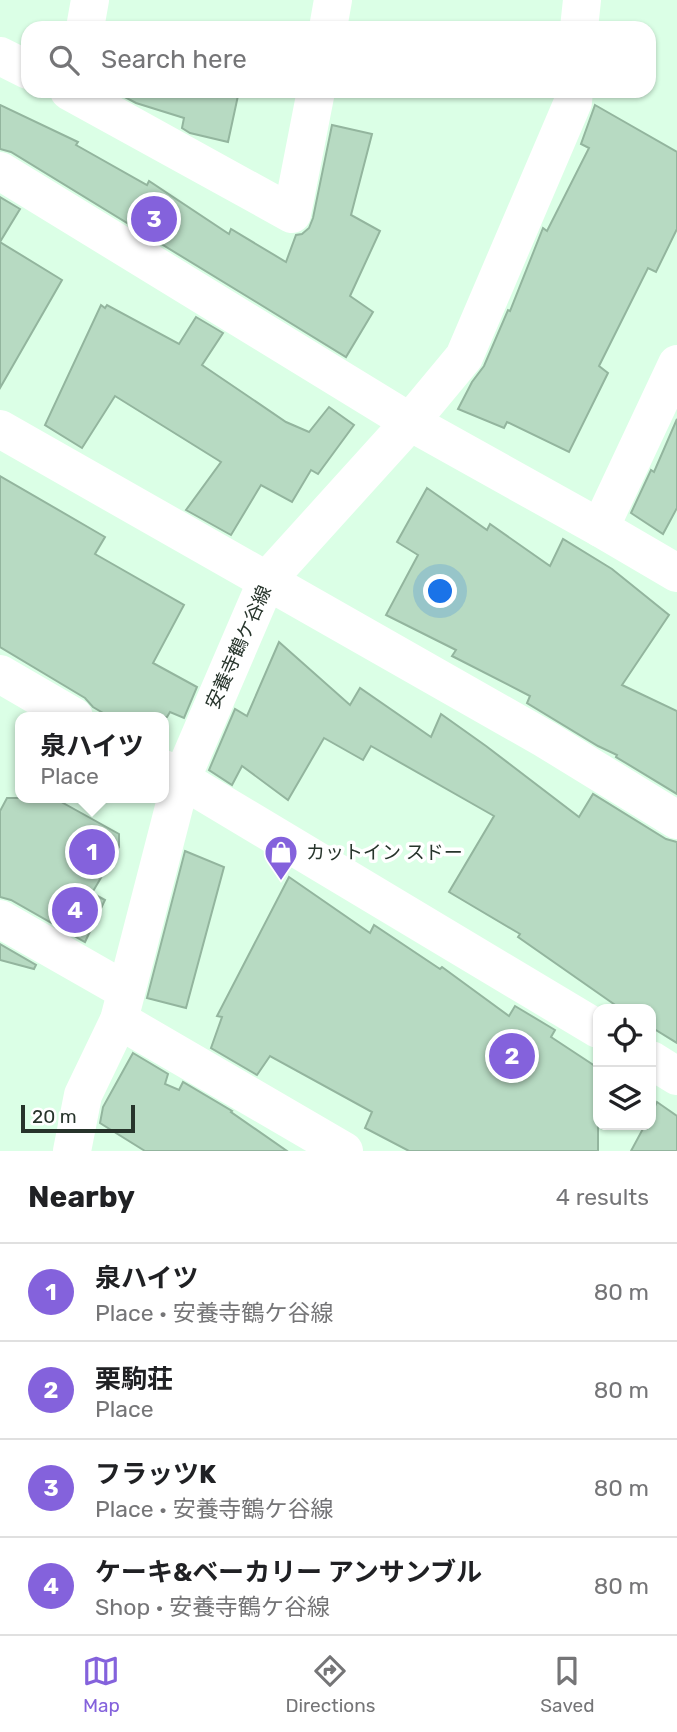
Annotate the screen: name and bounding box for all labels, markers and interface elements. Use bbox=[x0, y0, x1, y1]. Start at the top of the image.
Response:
search box bbox=[21, 21, 656, 98]
icon: search bbox=[45, 41, 83, 79]
text: Search here bbox=[101, 44, 247, 75]
pin: 3 bbox=[131, 193, 177, 245]
your location bbox=[423, 574, 457, 608]
street label: 安養寺鶴ケ谷線 bbox=[201, 582, 276, 713]
popup bbox=[15, 712, 169, 803]
text: 泉ハイツ bbox=[40, 731, 144, 762]
text: Place bbox=[40, 762, 99, 790]
pin: 1 bbox=[69, 826, 115, 878]
shop icon: カットイン スドー bbox=[262, 833, 300, 882]
place label: カットイン スドー bbox=[306, 841, 463, 864]
pin: 4 bbox=[52, 884, 98, 936]
map controls bbox=[593, 1004, 656, 1130]
button: locate bbox=[593, 1004, 656, 1067]
pin: 2 bbox=[489, 1030, 535, 1082]
button: layers bbox=[593, 1067, 656, 1130]
scale bar bbox=[21, 1102, 135, 1134]
text: 20 m bbox=[32, 1105, 77, 1128]
text: Nearby bbox=[28, 1179, 135, 1215]
text: 4 results bbox=[556, 1183, 649, 1211]
text: 泉ハイツ bbox=[95, 1263, 198, 1294]
text: 1 bbox=[45, 1278, 57, 1306]
text: 80 m bbox=[594, 1278, 649, 1306]
text: Place · 安養寺鶴ケ谷線 bbox=[95, 1299, 334, 1327]
text: 栗駒荘 bbox=[95, 1364, 173, 1395]
text: 2 bbox=[44, 1376, 58, 1404]
text: 80 m bbox=[594, 1376, 649, 1404]
text: Place bbox=[95, 1395, 154, 1423]
text: フラッツK bbox=[95, 1459, 216, 1490]
text: 3 bbox=[43, 1474, 59, 1502]
text: 80 m bbox=[594, 1474, 649, 1502]
text: Place · 安養寺鶴ケ谷線 bbox=[95, 1495, 334, 1523]
text: ケーキ&ベーカリー アンサンブル bbox=[95, 1557, 482, 1588]
text: 4 bbox=[43, 1572, 59, 1600]
text: 80 m bbox=[594, 1572, 649, 1600]
text: Shop · 安養寺鶴ケ谷線 bbox=[95, 1593, 330, 1621]
tab: Map bbox=[82, 1652, 120, 1717]
tab: Directions bbox=[285, 1652, 375, 1717]
tab: Saved bbox=[540, 1652, 595, 1717]

